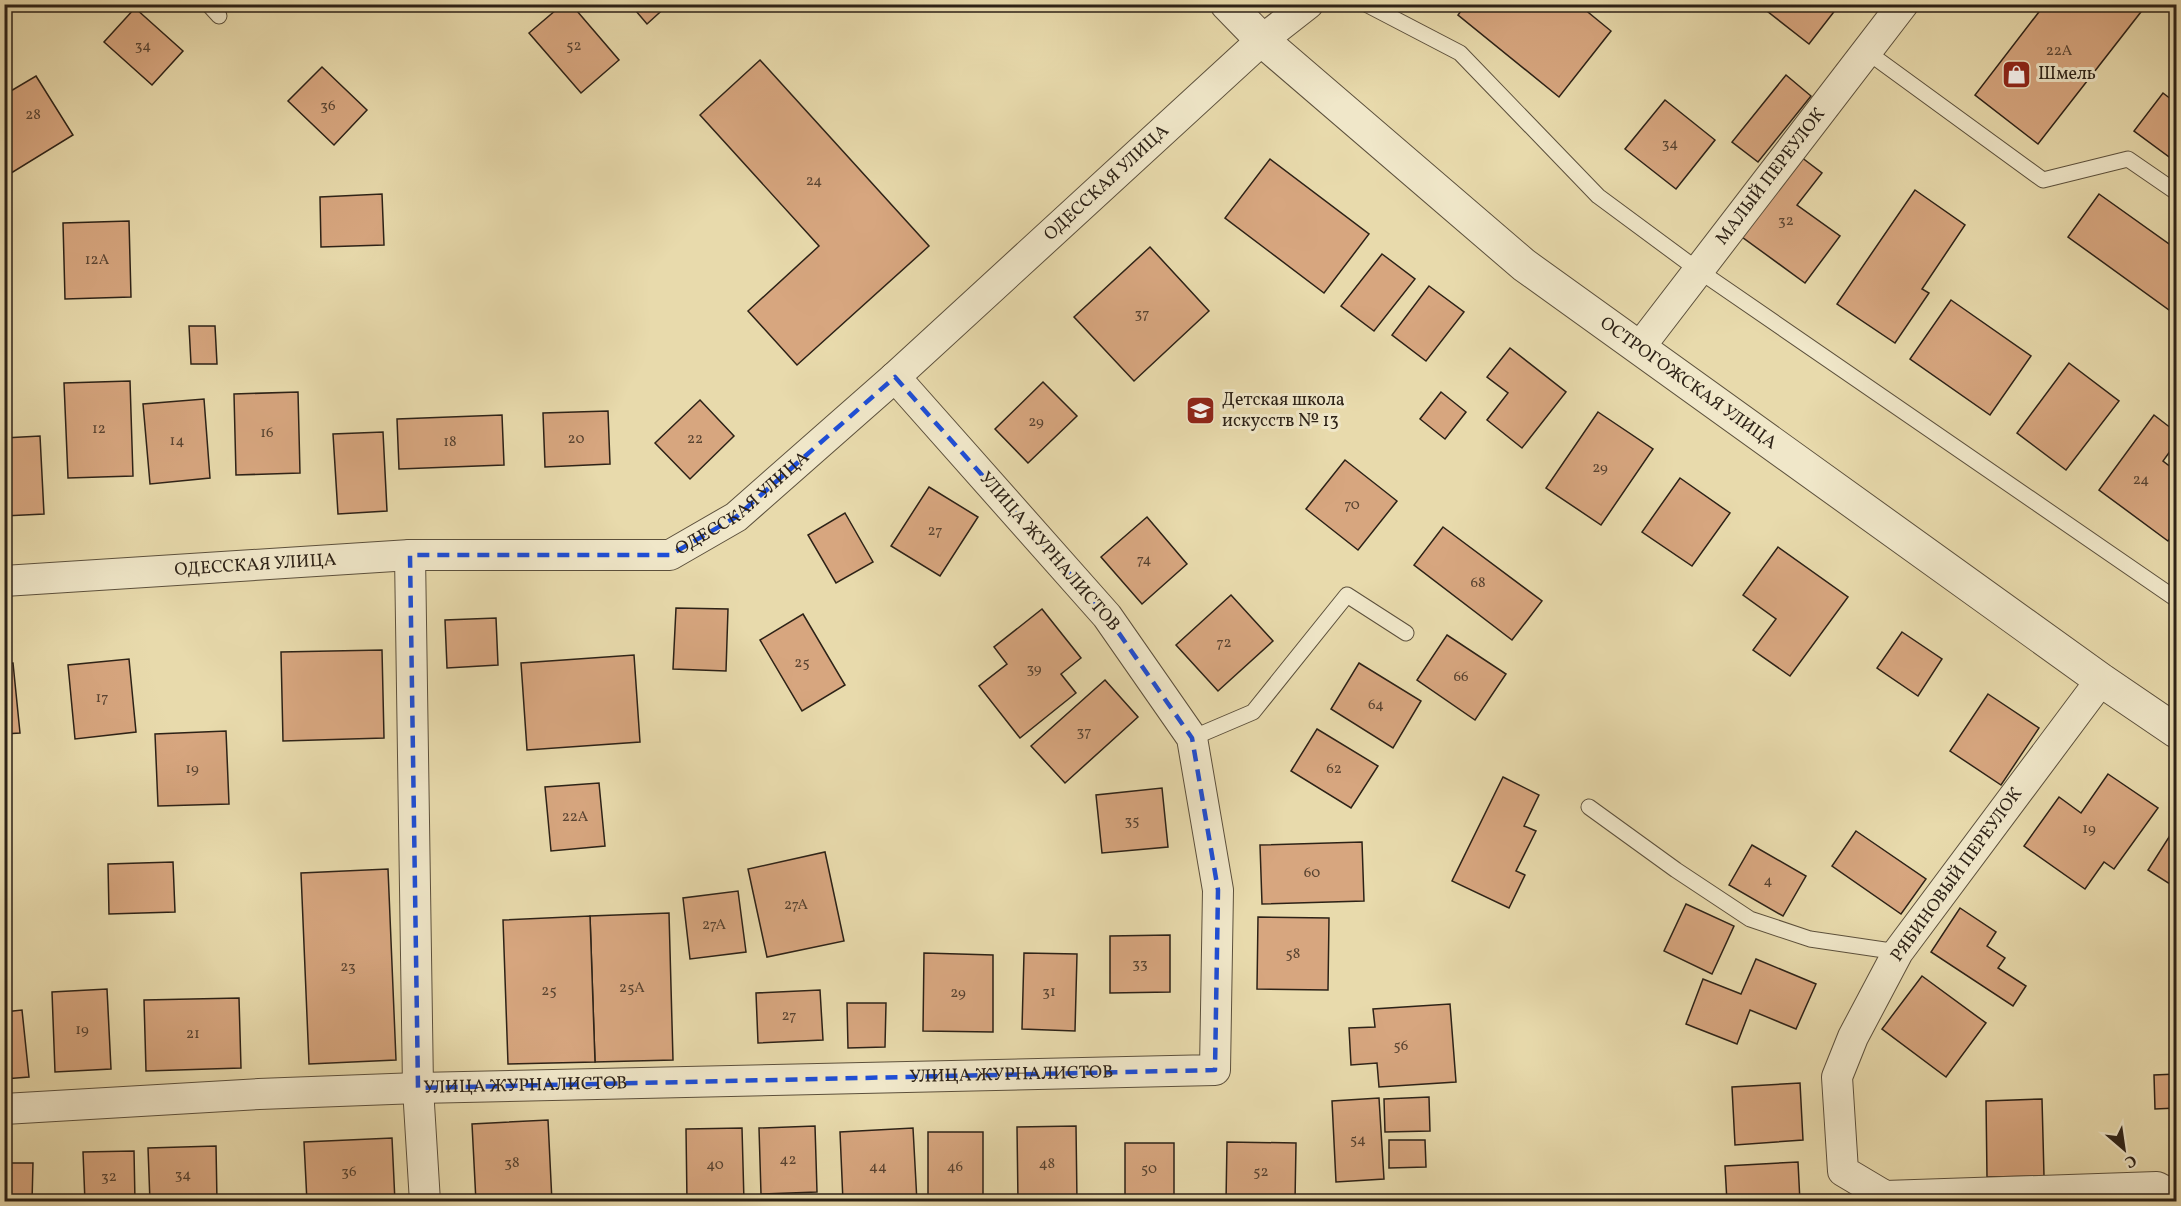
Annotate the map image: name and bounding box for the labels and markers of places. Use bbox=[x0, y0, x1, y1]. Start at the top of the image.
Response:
shop icon: Шмель bbox=[2001, 58, 2033, 90]
place label: Шмель bbox=[2038, 62, 2096, 87]
place label: Детская школа искусств № 13 bbox=[1222, 388, 1345, 434]
school or university icon: Детская школа искусств № 13 bbox=[1185, 394, 1217, 426]

